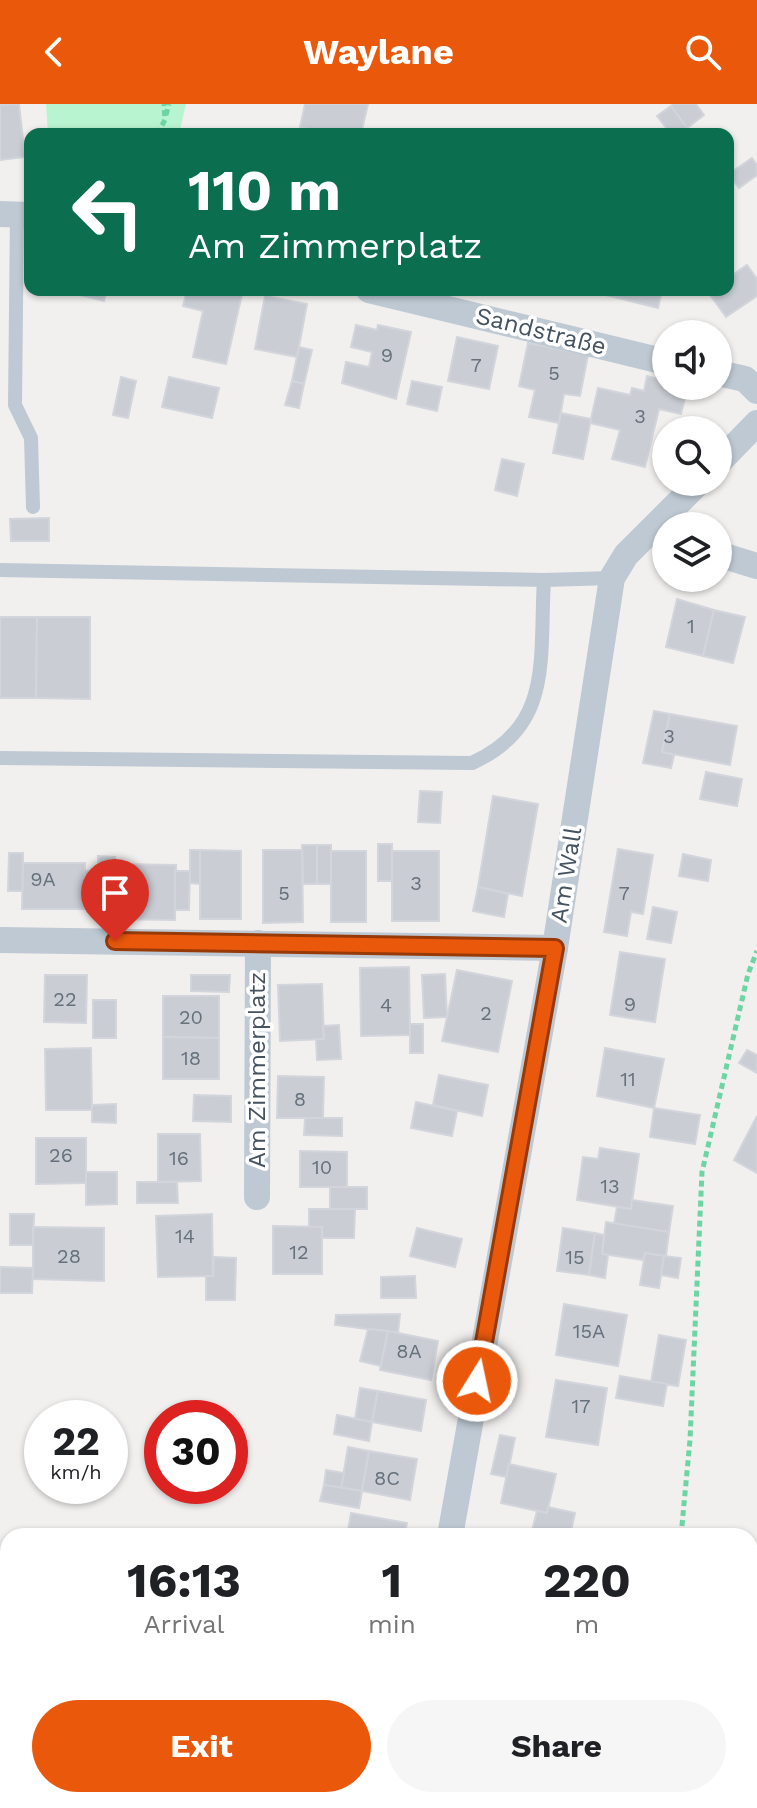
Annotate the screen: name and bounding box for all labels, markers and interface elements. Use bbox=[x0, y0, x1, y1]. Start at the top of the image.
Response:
icon: back bbox=[32, 30, 76, 74]
icon: search bbox=[681, 30, 725, 74]
text: Waylane bbox=[303, 31, 454, 73]
text: 110 m bbox=[188, 158, 341, 224]
icon: left bbox=[56, 160, 160, 264]
text: Am Zimmerplatz bbox=[188, 225, 482, 267]
street label: Sandstraße bbox=[473, 301, 609, 361]
map controls bbox=[652, 320, 732, 592]
button: sound bbox=[652, 320, 732, 400]
house number: 9 bbox=[381, 343, 393, 367]
house number: 7 bbox=[470, 353, 482, 377]
house number: 5 bbox=[548, 361, 560, 385]
house number: 3 bbox=[634, 404, 646, 428]
button: search bbox=[652, 416, 732, 496]
button: layers bbox=[652, 512, 732, 592]
house number: 1 bbox=[687, 614, 695, 638]
house number: 3 bbox=[663, 724, 675, 748]
street label: Am Wall bbox=[545, 824, 587, 925]
pin bbox=[81, 859, 149, 941]
house number: 9A bbox=[30, 867, 56, 891]
icon: arrive bbox=[93, 871, 137, 915]
house number: 3 bbox=[410, 871, 422, 895]
house number: 5 bbox=[278, 881, 290, 905]
house number: 7 bbox=[618, 881, 630, 905]
street label: Am Zimmerplatz bbox=[243, 972, 271, 1168]
house number: 22 bbox=[53, 987, 77, 1011]
house number: 9 bbox=[624, 992, 636, 1016]
house number: 4 bbox=[380, 993, 392, 1017]
house number: 2 bbox=[480, 1001, 492, 1025]
house number: 20 bbox=[179, 1005, 203, 1029]
house number: 18 bbox=[181, 1046, 201, 1070]
house number: 11 bbox=[620, 1067, 636, 1091]
house number: 8 bbox=[294, 1087, 306, 1111]
house number: 26 bbox=[49, 1143, 73, 1167]
house number: 16 bbox=[169, 1146, 189, 1170]
house number: 10 bbox=[312, 1155, 332, 1179]
house number: 13 bbox=[600, 1174, 620, 1198]
house number: 14 bbox=[175, 1224, 195, 1248]
house number: 12 bbox=[289, 1240, 309, 1264]
house number: 28 bbox=[57, 1244, 81, 1268]
house number: 15 bbox=[565, 1245, 585, 1269]
house number: 15A bbox=[573, 1319, 605, 1343]
house number: 8A bbox=[396, 1339, 422, 1363]
position arrow bbox=[435, 1339, 519, 1423]
house number: 17 bbox=[571, 1394, 591, 1418]
speed limit sign: 30 bbox=[144, 1400, 248, 1504]
text: 22 bbox=[52, 1418, 100, 1465]
text: km/h bbox=[50, 1460, 102, 1484]
house number: 8C bbox=[374, 1466, 400, 1490]
text: 16:13 bbox=[127, 1552, 241, 1609]
text: 1 bbox=[382, 1552, 402, 1609]
text: 220 bbox=[543, 1552, 631, 1609]
text: Arrival bbox=[143, 1609, 225, 1639]
text: min bbox=[368, 1609, 416, 1639]
text: m bbox=[574, 1609, 599, 1639]
button: Exit bbox=[32, 1700, 371, 1792]
button: Share bbox=[387, 1700, 726, 1792]

